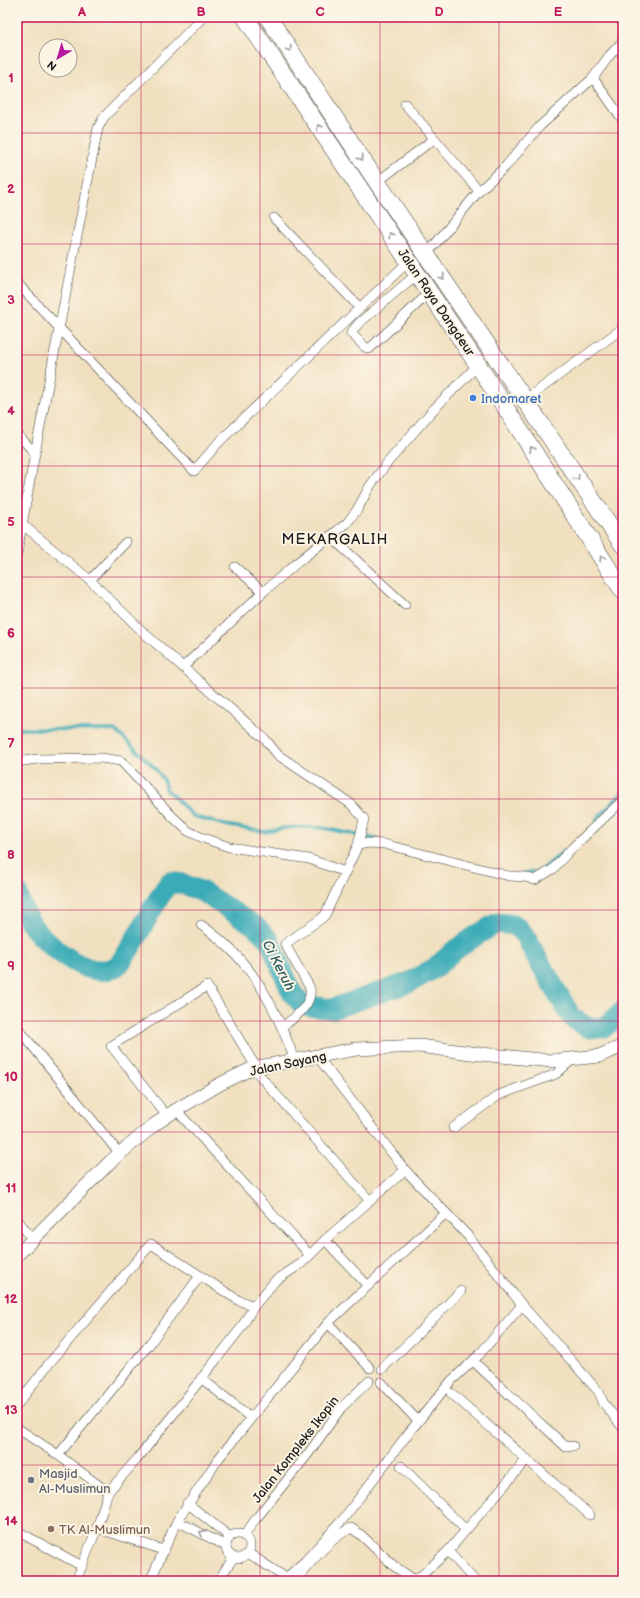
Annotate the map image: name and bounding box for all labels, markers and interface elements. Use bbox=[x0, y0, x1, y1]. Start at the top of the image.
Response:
text: A bbox=[77, 4, 86, 20]
text: B bbox=[196, 4, 206, 20]
text: C bbox=[315, 4, 325, 20]
text: D bbox=[434, 4, 444, 20]
text: E bbox=[554, 4, 563, 20]
north arrow bbox=[38, 38, 78, 78]
one-way arrow bbox=[284, 45, 291, 52]
text: N bbox=[45, 58, 59, 73]
text: 1 bbox=[8, 70, 14, 86]
one-way arrow bbox=[316, 124, 324, 131]
one-way arrow bbox=[356, 154, 364, 161]
text: 2 bbox=[7, 181, 15, 197]
one-way arrow bbox=[388, 232, 396, 239]
street label: Jalan Raya Dangdeur bbox=[394, 246, 478, 360]
one-way arrow bbox=[437, 273, 445, 280]
text: 3 bbox=[7, 292, 15, 308]
place label: Indomaret bbox=[481, 391, 541, 407]
marker: Indomaret bbox=[468, 393, 478, 403]
text: 4 bbox=[7, 403, 15, 419]
one-way arrow bbox=[529, 446, 537, 453]
one-way arrow bbox=[572, 474, 580, 481]
text: 5 bbox=[7, 514, 15, 530]
district label: MEKARGALIH bbox=[282, 530, 388, 549]
one-way arrow bbox=[600, 556, 607, 563]
text: 6 bbox=[7, 625, 15, 641]
text: 7 bbox=[7, 736, 15, 752]
text: 8 bbox=[7, 847, 15, 863]
water label: Ci Keruh bbox=[259, 937, 299, 994]
text: 9 bbox=[7, 958, 15, 974]
street label: Jalan Sayang bbox=[249, 1048, 328, 1080]
text: 10 bbox=[4, 1069, 18, 1085]
text: 11 bbox=[6, 1180, 16, 1196]
text: 12 bbox=[4, 1291, 18, 1307]
street label: Jalan Kompleks Ikopin bbox=[249, 1393, 342, 1506]
text: 13 bbox=[4, 1402, 18, 1418]
place label: Masjid Al-Muslimun bbox=[39, 1466, 111, 1497]
marker: Masjid Al-Muslimun bbox=[26, 1475, 36, 1485]
text: 14 bbox=[4, 1513, 18, 1529]
place label: TK Al-Muslimun bbox=[59, 1522, 150, 1538]
marker: TK Al-Muslimun bbox=[46, 1524, 56, 1534]
one-way arrow bbox=[198, 1530, 206, 1538]

